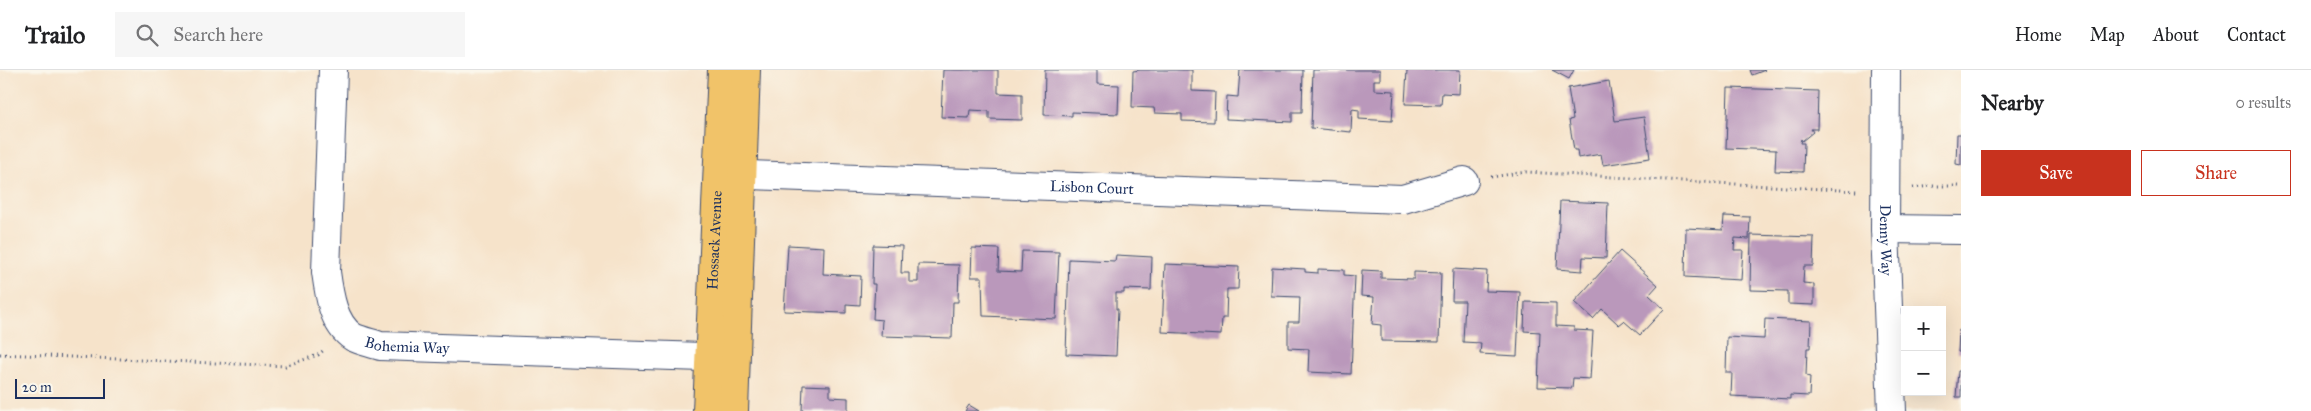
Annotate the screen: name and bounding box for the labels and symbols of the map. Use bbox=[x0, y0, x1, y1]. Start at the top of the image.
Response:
street label: Lisbon Court bbox=[1050, 177, 1135, 198]
street label: Hossack Avenue bbox=[703, 190, 726, 290]
street label: Denny Way bbox=[1876, 204, 1896, 277]
street label: Bohemia Way bbox=[363, 333, 451, 357]
scale bar bbox=[15, 376, 105, 399]

